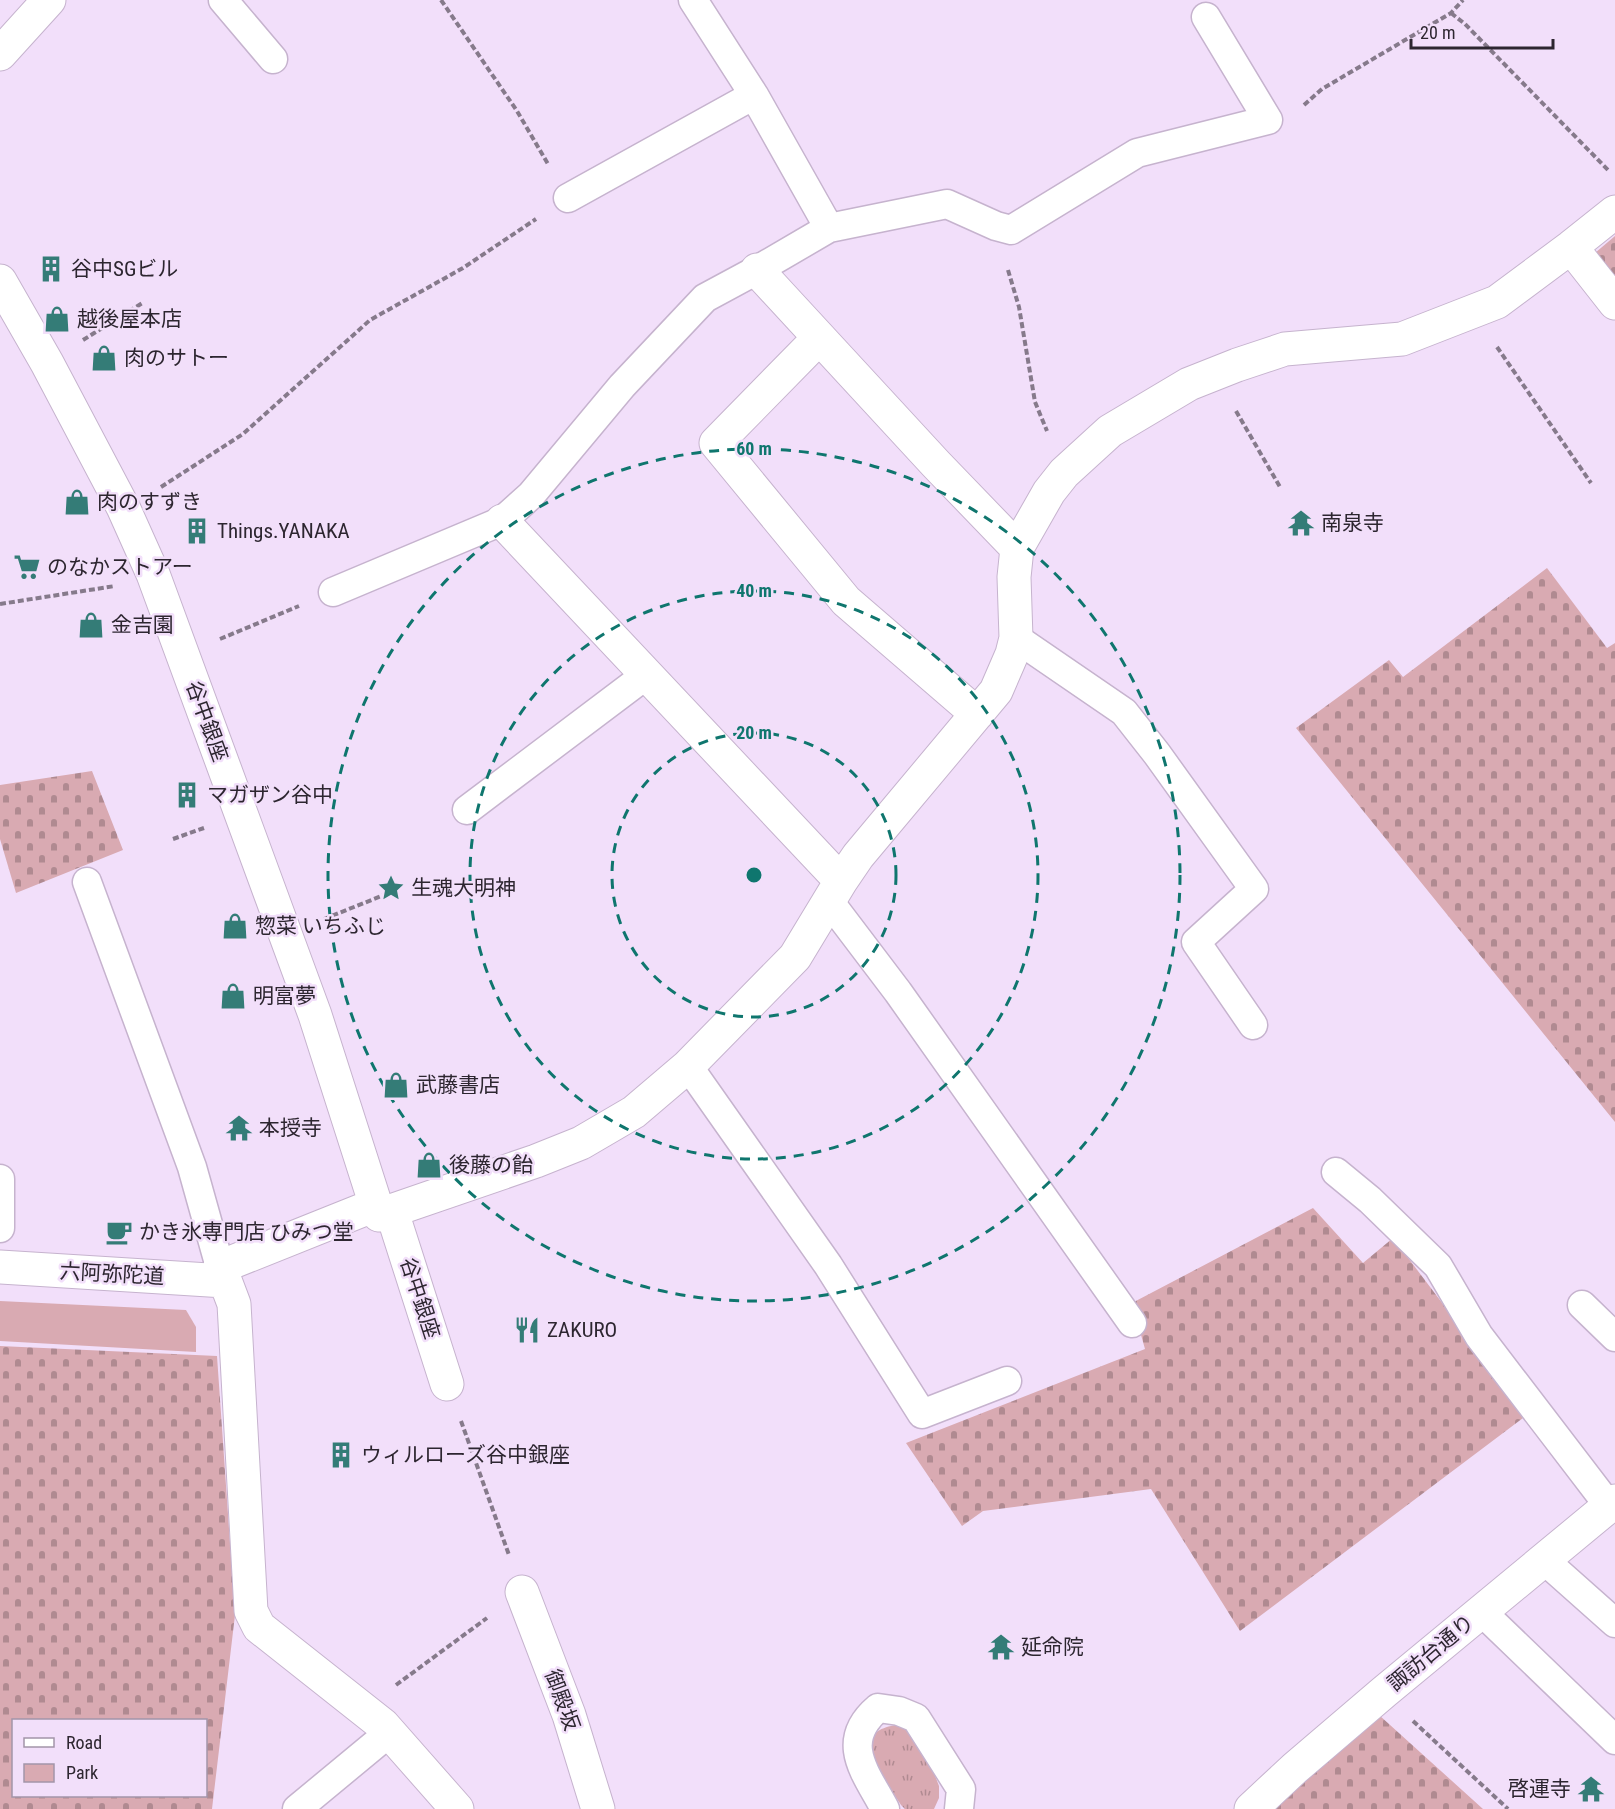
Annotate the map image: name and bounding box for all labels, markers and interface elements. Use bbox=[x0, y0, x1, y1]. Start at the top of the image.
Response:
scale bar bbox=[1411, 12, 1554, 50]
text: 20 m bbox=[1420, 22, 1455, 43]
building icon: 谷中SGビル bbox=[36, 254, 66, 284]
place label: 谷中SGビル bbox=[71, 257, 178, 281]
shop icon: 越後屋本店 bbox=[42, 304, 72, 334]
place label: 越後屋本店 bbox=[77, 307, 182, 331]
shop icon: 肉のサトー bbox=[89, 343, 119, 373]
place label: 肉のサトー bbox=[124, 346, 229, 370]
text: 60 m bbox=[736, 438, 772, 459]
shop icon: 肉のすずき bbox=[62, 487, 92, 517]
place label: 肉のすずき bbox=[97, 490, 202, 514]
temple icon: 南泉寺 bbox=[1286, 508, 1316, 538]
place label: 南泉寺 bbox=[1321, 511, 1384, 535]
building icon: Things.YANAKA bbox=[182, 516, 212, 546]
place label: Things.YANAKA bbox=[217, 519, 350, 543]
supermarket icon: のなかストアー bbox=[12, 552, 42, 582]
place label: のなかストアー bbox=[47, 555, 193, 579]
text: 40 m bbox=[736, 580, 772, 601]
shop icon: 金吉園 bbox=[76, 610, 106, 640]
place label: 金吉園 bbox=[111, 613, 174, 637]
street label: 谷中銀座 bbox=[181, 677, 233, 765]
text: 20 m bbox=[736, 722, 772, 743]
building icon: マガザン谷中 bbox=[172, 780, 202, 810]
place label: マガザン谷中 bbox=[207, 783, 333, 807]
centre of rings bbox=[744, 865, 764, 885]
place icon: 生魂大明神 bbox=[376, 873, 406, 903]
place label: 生魂大明神 bbox=[411, 876, 516, 900]
shop icon: 惣菜 いちふじ bbox=[220, 911, 250, 941]
place label: 惣菜 いちふじ bbox=[255, 914, 386, 938]
shop icon: 明富夢 bbox=[218, 981, 248, 1011]
place label: 明富夢 bbox=[253, 984, 316, 1008]
shop icon: 武藤書店 bbox=[381, 1070, 411, 1100]
place label: 武藤書店 bbox=[416, 1073, 500, 1097]
temple icon: 本授寺 bbox=[224, 1113, 254, 1143]
place label: 本授寺 bbox=[259, 1116, 322, 1140]
shop icon: 後藤の飴 bbox=[414, 1150, 444, 1180]
place label: 後藤の飴 bbox=[449, 1153, 533, 1177]
cafe icon: かき氷専門店 ひみつ堂 bbox=[104, 1217, 134, 1247]
place label: かき氷専門店 ひみつ堂 bbox=[139, 1220, 354, 1244]
street label: 谷中銀座 bbox=[396, 1254, 444, 1342]
street label: 六阿弥陀道 bbox=[59, 1259, 165, 1289]
restaurant icon: ZAKURO bbox=[512, 1315, 542, 1345]
place label: ZAKURO bbox=[547, 1318, 617, 1342]
building icon: ウィルローズ谷中銀座 bbox=[326, 1440, 356, 1470]
place label: ウィルローズ谷中銀座 bbox=[361, 1443, 570, 1467]
street label: 諏訪台通り bbox=[1383, 1610, 1479, 1696]
temple icon: 延命院 bbox=[986, 1632, 1016, 1662]
place label: 延命院 bbox=[1021, 1635, 1084, 1659]
street label: 御殿坂 bbox=[540, 1666, 584, 1734]
legend bbox=[12, 1719, 207, 1797]
text: Road bbox=[66, 1732, 102, 1753]
text: Park bbox=[66, 1762, 98, 1783]
temple icon: 啓運寺 bbox=[1576, 1774, 1606, 1804]
place label: 啓運寺 bbox=[1508, 1777, 1571, 1801]

